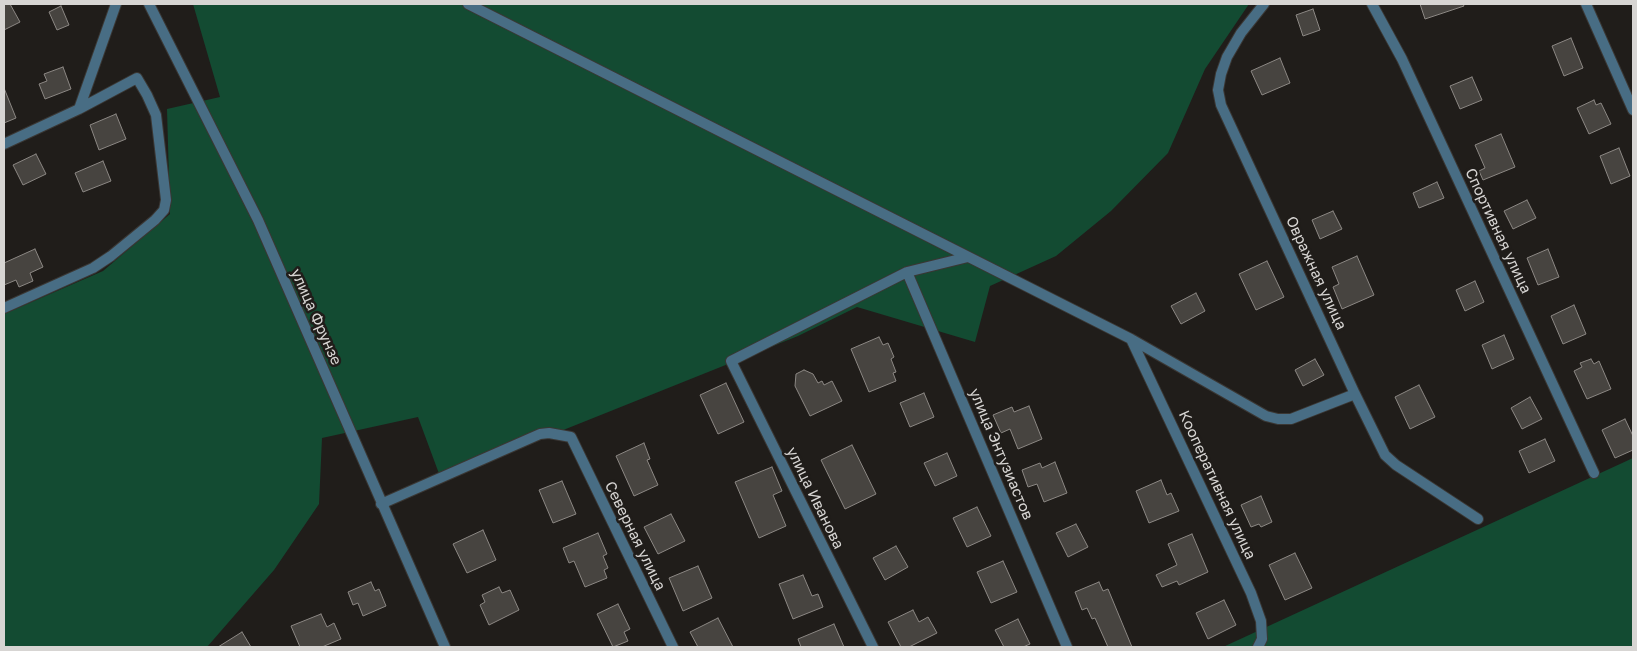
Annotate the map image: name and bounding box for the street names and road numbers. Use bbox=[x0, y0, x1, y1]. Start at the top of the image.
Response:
street label: Спортивная улица bbox=[1461, 166, 1535, 296]
street label: Овражная улица bbox=[1282, 213, 1350, 333]
street label: улица Фрунзе bbox=[287, 266, 345, 368]
street label: улица Энтузиастов bbox=[965, 386, 1037, 522]
street label: Кооперативная улица bbox=[1175, 408, 1259, 562]
street label: улица Иванова bbox=[783, 444, 847, 552]
street label: Северная улица bbox=[601, 478, 669, 594]

